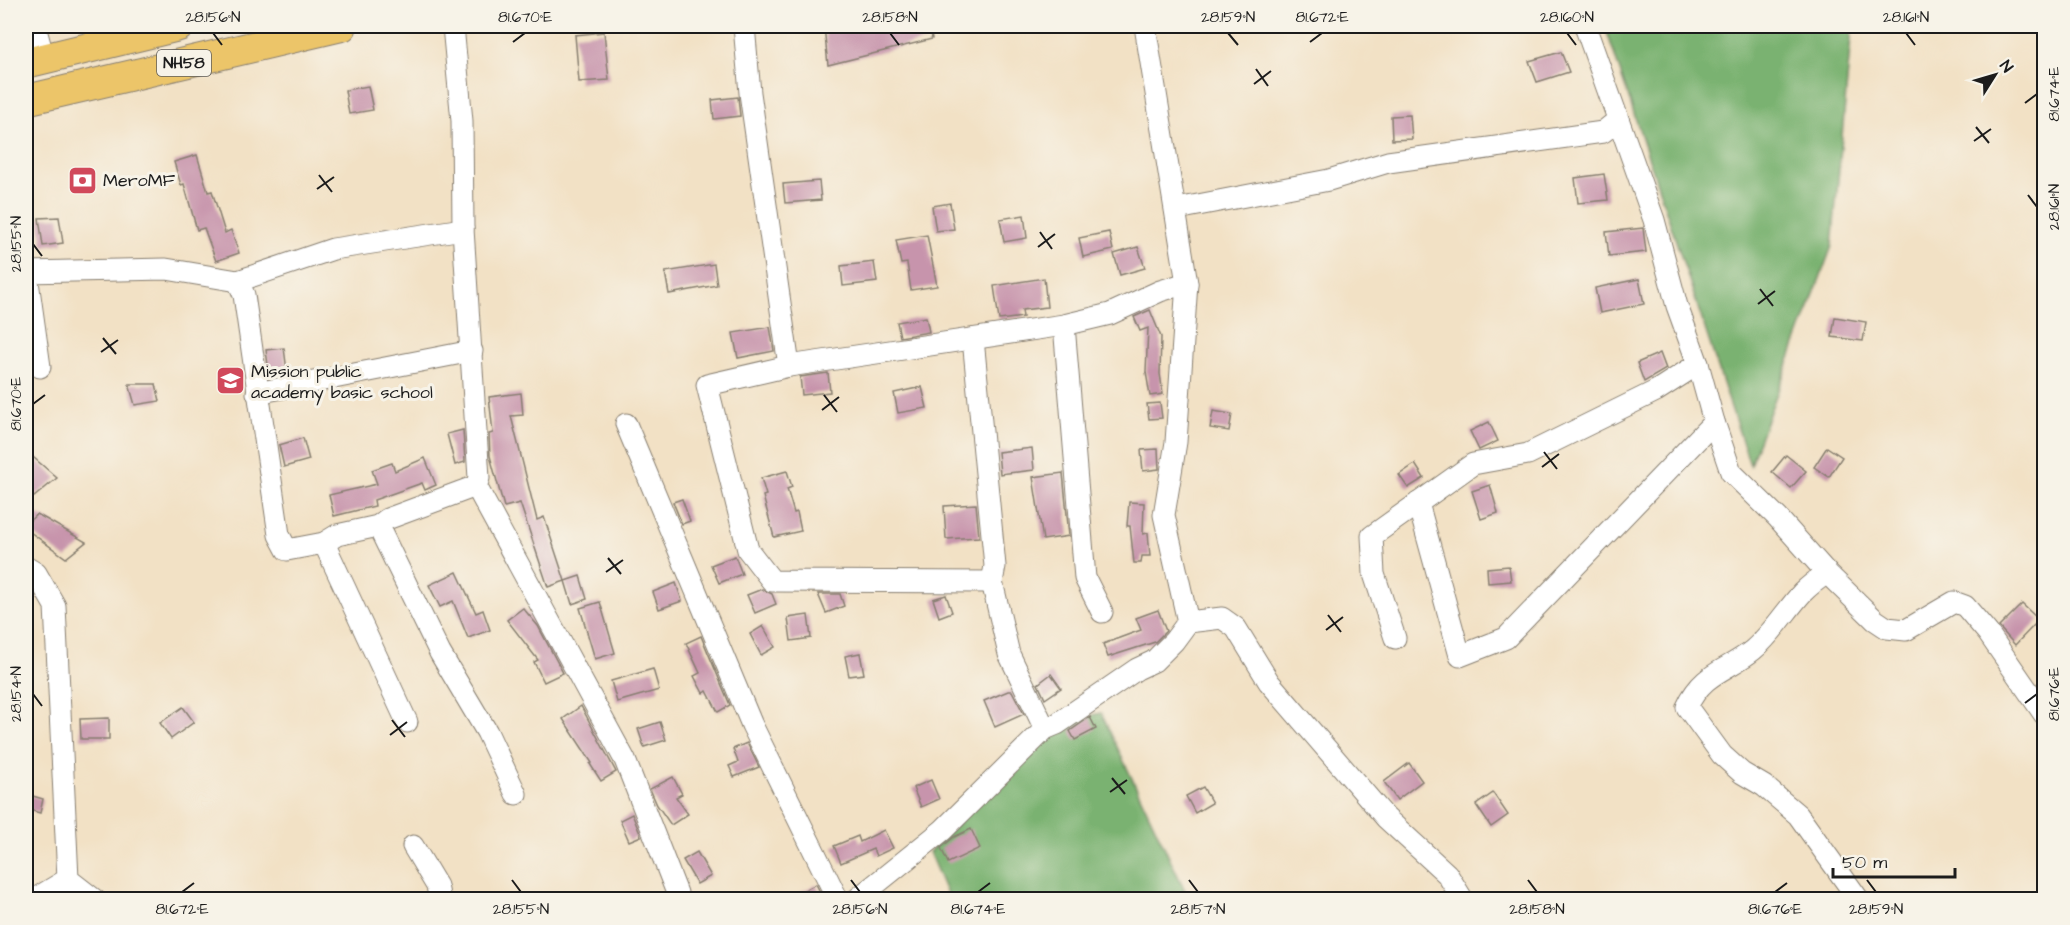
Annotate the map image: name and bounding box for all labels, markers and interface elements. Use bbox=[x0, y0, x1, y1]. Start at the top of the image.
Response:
text: 28.156°N bbox=[185, 7, 241, 28]
text: 81.670°E bbox=[498, 7, 552, 28]
text: 28.158°N bbox=[862, 7, 918, 28]
text: 28.159°N bbox=[1201, 7, 1255, 28]
text: 81.672°E bbox=[1295, 7, 1349, 28]
text: 28.160°N bbox=[1540, 7, 1594, 28]
text: 28.161°N bbox=[1883, 7, 1929, 28]
north arrow bbox=[1965, 45, 2025, 105]
road number: NH58 bbox=[157, 50, 211, 76]
text: N bbox=[1994, 56, 2018, 77]
text: 81.674°E bbox=[2044, 66, 2065, 121]
bank icon: MeroMF bbox=[66, 164, 98, 196]
place label: MeroMF bbox=[103, 168, 176, 193]
text: 28.161°N bbox=[2044, 184, 2065, 230]
text: 28.155°N bbox=[6, 216, 27, 272]
place label: Mission public academy basic school bbox=[251, 359, 433, 406]
school or university icon: Mission public academy basic school bbox=[214, 365, 246, 397]
text: 81.670°E bbox=[6, 377, 27, 431]
text: 28.154°N bbox=[6, 666, 27, 722]
text: 81.676°E bbox=[2044, 667, 2065, 721]
scale bar bbox=[1833, 841, 1954, 879]
text: 50 m bbox=[1842, 850, 1887, 875]
text: 81.672°E bbox=[155, 899, 209, 920]
text: 28.155°N bbox=[493, 899, 549, 920]
text: 28.156°N bbox=[832, 899, 888, 920]
text: 81.674°E bbox=[951, 899, 1006, 920]
text: 28.157°N bbox=[1171, 899, 1225, 920]
text: 28.158°N bbox=[1509, 899, 1565, 920]
text: 81.676°E bbox=[1748, 899, 1802, 920]
text: 28.159°N bbox=[1849, 899, 1903, 920]

